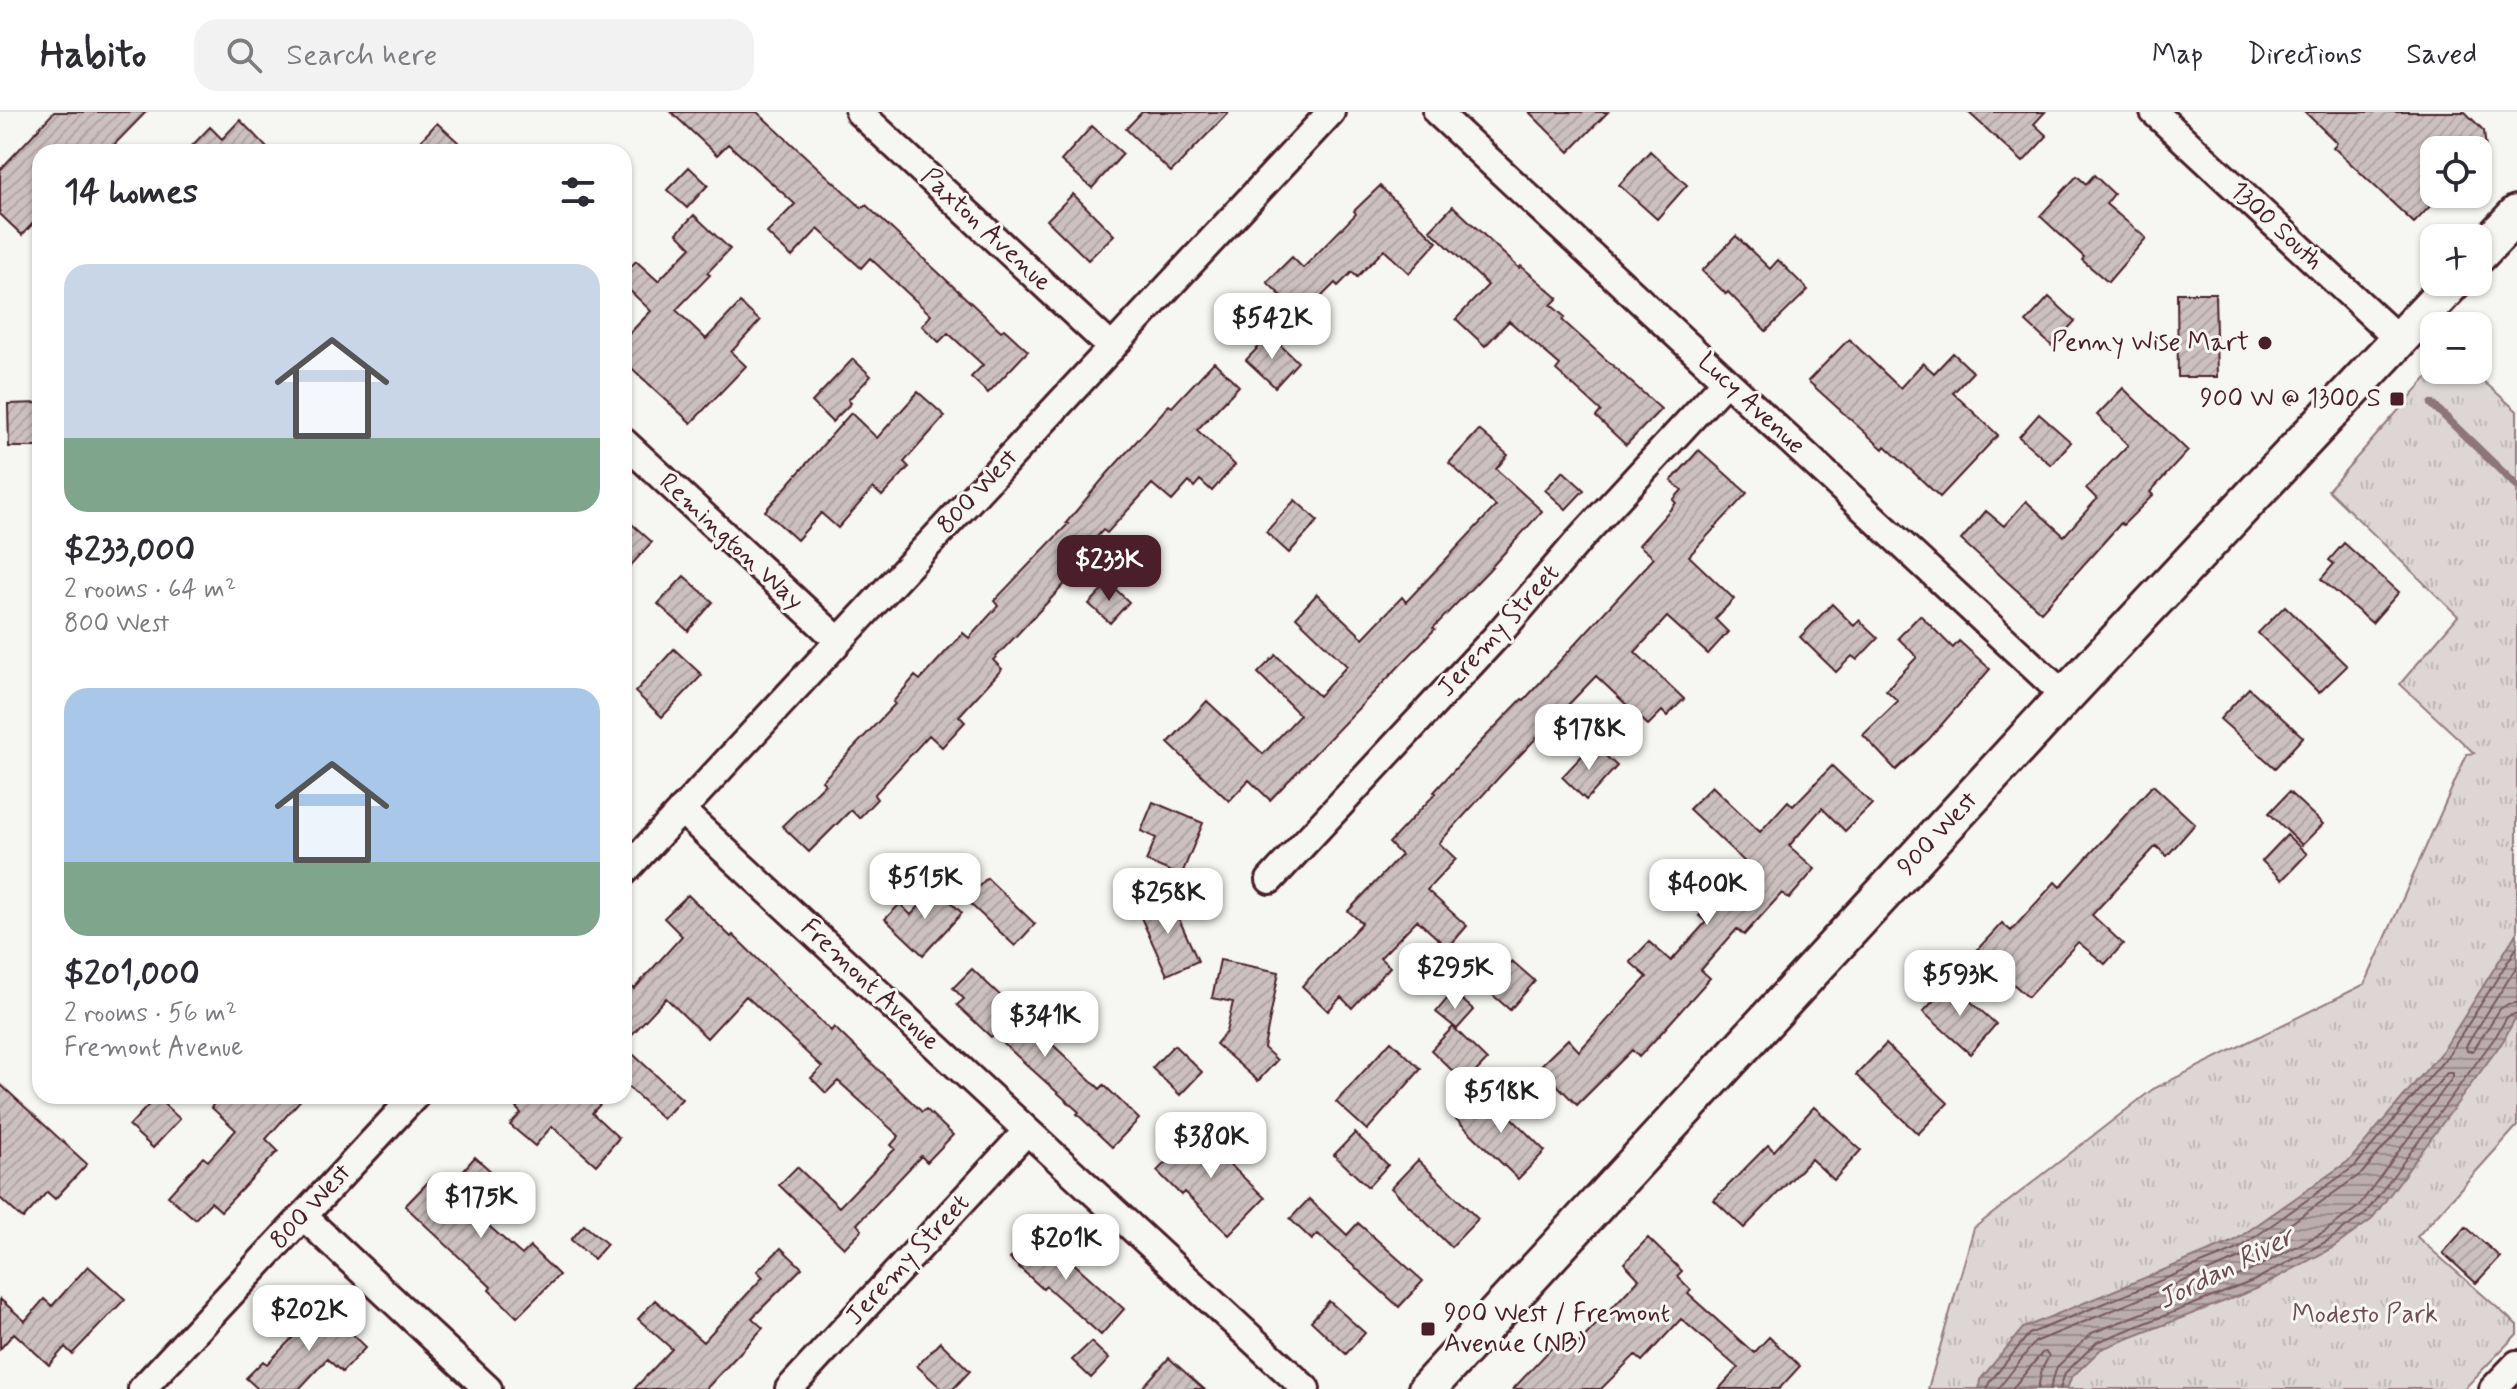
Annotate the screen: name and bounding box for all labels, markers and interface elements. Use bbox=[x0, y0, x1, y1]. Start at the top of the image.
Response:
search box bbox=[194, 19, 754, 91]
text: Habito bbox=[40, 31, 146, 80]
icon: search bbox=[222, 33, 266, 77]
text: Search here bbox=[286, 36, 437, 75]
text: Map bbox=[2152, 37, 2203, 74]
text: Directions bbox=[2247, 37, 2362, 74]
text: Saved bbox=[2406, 37, 2477, 74]
map controls bbox=[2420, 136, 2492, 384]
button: locate bbox=[2420, 136, 2492, 208]
street label: Paxton Avenue bbox=[913, 161, 1059, 299]
text: 14 homes bbox=[64, 170, 198, 215]
icon: filters bbox=[556, 170, 600, 214]
street label: 1300 South bbox=[2222, 174, 2330, 278]
button: + bbox=[2420, 224, 2492, 296]
pin: $542K bbox=[1216, 293, 1328, 361]
text: $542K bbox=[1232, 302, 1312, 336]
button: − bbox=[2420, 312, 2492, 384]
icon: home bbox=[260, 316, 404, 460]
place label: Penny Wise Mart bbox=[2052, 326, 2249, 360]
marker: Penny Wise Mart bbox=[2256, 334, 2274, 352]
street label: Lucy Avenue bbox=[1690, 345, 1812, 463]
place label: 900 W @ 1300 S bbox=[2200, 382, 2381, 416]
marker: 900 W @ 1300 S bbox=[2388, 390, 2406, 408]
street label: 800 West bbox=[930, 442, 1026, 542]
street label: Remington Way bbox=[651, 466, 811, 618]
text: $233,000 bbox=[64, 528, 195, 573]
pin: $233K bbox=[1053, 535, 1165, 603]
text: $233K bbox=[1075, 544, 1143, 578]
street label: Jeremy Street bbox=[1430, 557, 1568, 705]
text: 2 rooms · 64 m² bbox=[64, 573, 236, 607]
text: 800 West bbox=[64, 607, 169, 641]
pin: $178K bbox=[1533, 704, 1645, 772]
text: $178K bbox=[1553, 713, 1625, 747]
icon: home bbox=[260, 740, 404, 884]
street label: 900 West bbox=[1890, 785, 1986, 883]
pin: $515K bbox=[869, 853, 981, 921]
pin: $400K bbox=[1651, 859, 1763, 927]
text: $515K bbox=[888, 862, 962, 896]
pin: $258K bbox=[1112, 868, 1224, 936]
text: $400K bbox=[1667, 868, 1747, 902]
text: $258K bbox=[1131, 877, 1205, 911]
street label: Fremont Avenue bbox=[793, 911, 947, 1059]
pin: $295K bbox=[1399, 943, 1511, 1011]
pin: $593K bbox=[1904, 950, 2016, 1018]
text: $201,000 bbox=[64, 952, 200, 997]
text: $295K bbox=[1417, 952, 1493, 986]
text: $593K bbox=[1922, 959, 1998, 993]
pin: $341K bbox=[989, 991, 1101, 1059]
text: 2 rooms · 56 m² bbox=[64, 997, 237, 1031]
text: $341K bbox=[1009, 1000, 1081, 1034]
text: Fremont Avenue bbox=[64, 1031, 243, 1065]
pin: $518K bbox=[1445, 1067, 1557, 1135]
text: $518K bbox=[1464, 1076, 1538, 1110]
pin: $380K bbox=[1155, 1112, 1267, 1180]
text: $380K bbox=[1173, 1121, 1249, 1155]
street label: 800 West bbox=[263, 1157, 359, 1257]
pin: $175K bbox=[425, 1172, 537, 1240]
text: $175K bbox=[445, 1181, 517, 1215]
street label: Jeremy Street bbox=[838, 1187, 978, 1333]
pin: $201K bbox=[1010, 1214, 1122, 1282]
water label: Jordan River bbox=[2152, 1218, 2303, 1319]
text: $201K bbox=[1030, 1223, 1102, 1257]
pin: $202K bbox=[253, 1285, 365, 1353]
text: $202K bbox=[271, 1294, 347, 1328]
place label: 900 West / Fremont Avenue (NB) bbox=[1444, 1297, 1670, 1361]
park label: Modesto Park bbox=[2292, 1298, 2438, 1332]
marker: 900 West / Fremont Avenue (NB) bbox=[1419, 1320, 1437, 1338]

